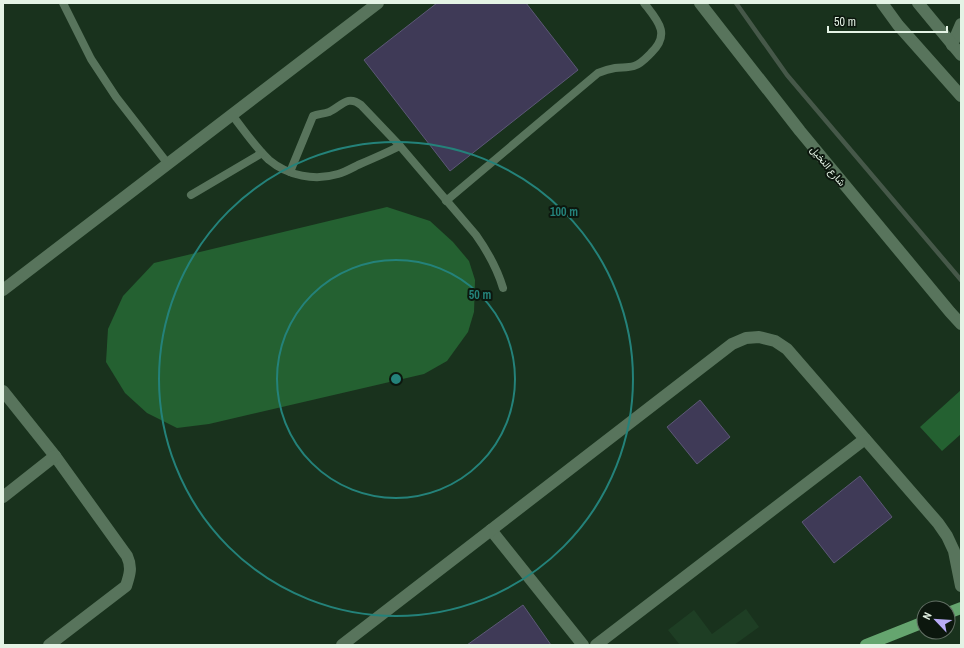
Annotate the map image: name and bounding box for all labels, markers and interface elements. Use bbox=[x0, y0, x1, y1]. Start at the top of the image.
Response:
scale bar bbox=[828, 8, 947, 34]
text: 50 m bbox=[834, 14, 856, 30]
street label: شارع النخيل bbox=[807, 143, 849, 189]
text: 100 m bbox=[550, 204, 578, 220]
text: 50 m bbox=[469, 287, 491, 303]
centre of rings bbox=[389, 372, 403, 386]
north arrow bbox=[916, 600, 956, 640]
text: N bbox=[919, 610, 935, 622]

